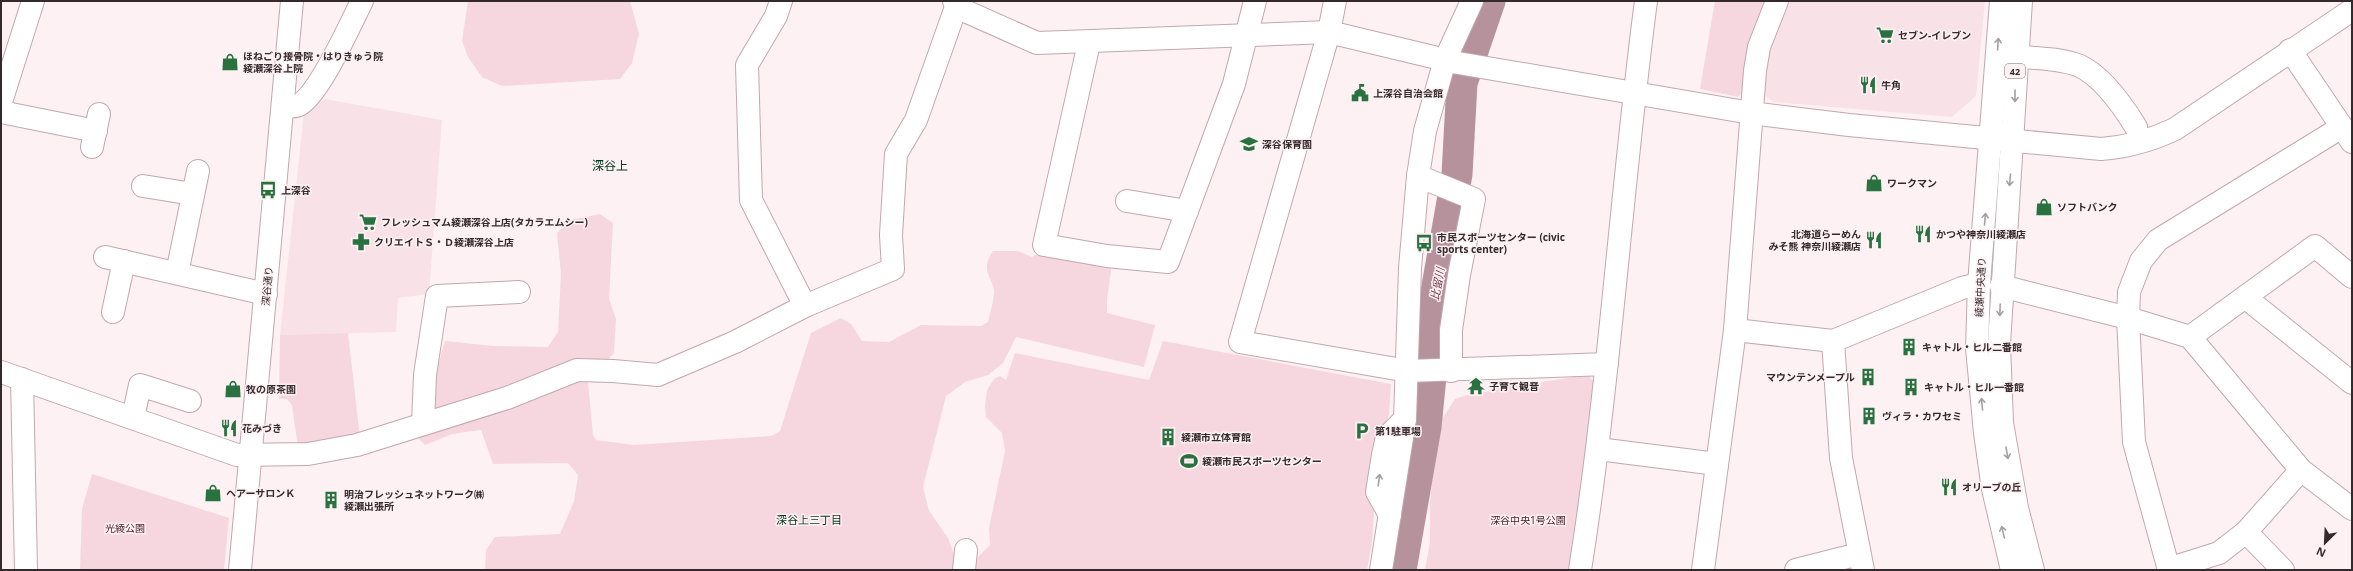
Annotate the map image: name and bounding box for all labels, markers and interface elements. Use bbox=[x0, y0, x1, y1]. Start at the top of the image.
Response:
supermarket icon: セブン-イレブン bbox=[1875, 25, 1895, 45]
place label: セブン-イレブン bbox=[1898, 28, 1971, 42]
one-way arrow bbox=[1995, 38, 2002, 51]
place label: ほねごり接骨院・はりきゅう院 綾瀬深谷上院 bbox=[243, 49, 383, 75]
shop icon: ほねごり接骨院・はりきゅう院 綾瀬深谷上院 bbox=[220, 52, 240, 72]
road number: 42 bbox=[2005, 64, 2025, 78]
restaurant icon: 牛角 bbox=[1858, 75, 1878, 95]
place label: 牛角 bbox=[1881, 78, 1901, 92]
public building icon: 上深谷自治会館 bbox=[1350, 83, 1370, 103]
place label: 上深谷自治会館 bbox=[1373, 86, 1443, 100]
one-way arrow bbox=[2011, 89, 2019, 102]
school or university icon: 深谷保育園 bbox=[1239, 134, 1259, 154]
place label: 深谷保育園 bbox=[1262, 137, 1312, 151]
district label: 深谷上 bbox=[592, 157, 628, 174]
shop icon: ワークマン bbox=[1864, 173, 1884, 193]
one-way arrow bbox=[2006, 173, 2013, 186]
place label: ワークマン bbox=[1887, 176, 1937, 190]
bus stop icon: 上深谷 bbox=[258, 180, 278, 200]
place label: 上深谷 bbox=[281, 183, 311, 197]
shop icon: ソフトバンク bbox=[2034, 197, 2054, 217]
place label: ソフトバンク bbox=[2057, 200, 2118, 214]
supermarket icon: フレッシュマム綾瀬深谷上店(タカラエムシー) bbox=[358, 212, 378, 232]
one-way arrow bbox=[1981, 213, 1988, 226]
place label: フレッシュマム綾瀬深谷上店(タカラエムシー) bbox=[381, 215, 588, 229]
restaurant icon: かつや神奈川綾瀬店 bbox=[1913, 224, 1933, 244]
place label: 北海道らーめん みそ熊 神奈川綾瀬店 bbox=[1768, 227, 1861, 253]
place label: かつや神奈川綾瀬店 bbox=[1936, 227, 2026, 241]
place label: 市民スポーツセンター (civic sports center) bbox=[1437, 230, 1565, 256]
restaurant icon: 北海道らーめん みそ熊 神奈川綾瀬店 bbox=[1864, 230, 1884, 250]
pharmacy icon: クリエイトＳ・Ｄ綾瀬深谷上店 bbox=[351, 232, 371, 252]
bus stop icon: 市民スポーツセンター (civic sports center) bbox=[1414, 233, 1434, 253]
place label: クリエイトＳ・Ｄ綾瀬深谷上店 bbox=[374, 235, 514, 249]
street label: 綾瀬中央通り bbox=[1971, 257, 1989, 317]
street label: 深谷通り bbox=[258, 265, 276, 307]
water label: 比留川 bbox=[1427, 265, 1447, 302]
one-way arrow bbox=[1996, 303, 2004, 316]
building icon: キャトル・ヒル二番館 bbox=[1899, 337, 1919, 357]
place label: キャトル・ヒル二番館 bbox=[1922, 340, 2022, 354]
building icon: マウンテンメープル bbox=[1858, 367, 1878, 387]
place label: マウンテンメープル bbox=[1766, 370, 1855, 384]
temple icon: 子育て観音 bbox=[1466, 376, 1486, 396]
building icon: キャトル・ヒル一番館 bbox=[1901, 377, 1921, 397]
shop icon: 牧の原茶園 bbox=[223, 379, 243, 399]
place label: 子育て観音 bbox=[1489, 379, 1539, 393]
place label: キャトル・ヒル一番館 bbox=[1924, 380, 2024, 394]
place label: 牧の原茶園 bbox=[246, 382, 296, 396]
one-way arrow bbox=[1978, 398, 1986, 411]
building icon: ヴィラ・カワセミ bbox=[1859, 406, 1879, 426]
place label: ヴィラ・カワセミ bbox=[1882, 409, 1962, 423]
restaurant icon: 花みづき bbox=[219, 418, 239, 438]
place label: 花みづき bbox=[242, 421, 282, 435]
parking icon: 第1駐車場 bbox=[1352, 421, 1372, 441]
place label: 第1駐車場 bbox=[1375, 424, 1421, 438]
building icon: 綾瀬市立体育館 bbox=[1158, 427, 1178, 447]
place label: 綾瀬市立体育館 bbox=[1181, 430, 1251, 444]
one-way arrow bbox=[2004, 446, 2012, 459]
sports icon: 綾瀬市民スポーツセンター bbox=[1179, 451, 1199, 471]
place label: 綾瀬市民スポーツセンター bbox=[1202, 454, 1322, 468]
one-way arrow bbox=[1375, 474, 1383, 487]
restaurant icon: オリーブの丘 bbox=[1939, 477, 1959, 497]
place label: オリーブの丘 bbox=[1962, 480, 2021, 494]
shop icon: ヘアーサロンＫ bbox=[203, 483, 223, 503]
place label: ヘアーサロンＫ bbox=[226, 486, 295, 500]
place label: 明治フレッシュネットワーク㈱ 綾瀬出張所 bbox=[344, 487, 484, 513]
building icon: 明治フレッシュネットワーク㈱ 綾瀬出張所 bbox=[321, 490, 341, 510]
district label: 深谷上三丁目 bbox=[776, 512, 842, 527]
park label: 深谷中央1号公園 bbox=[1490, 513, 1566, 527]
park label: 光綾公園 bbox=[105, 521, 145, 535]
north arrow bbox=[2305, 523, 2345, 563]
one-way arrow bbox=[1999, 526, 2007, 539]
text: N bbox=[2314, 544, 2328, 561]

